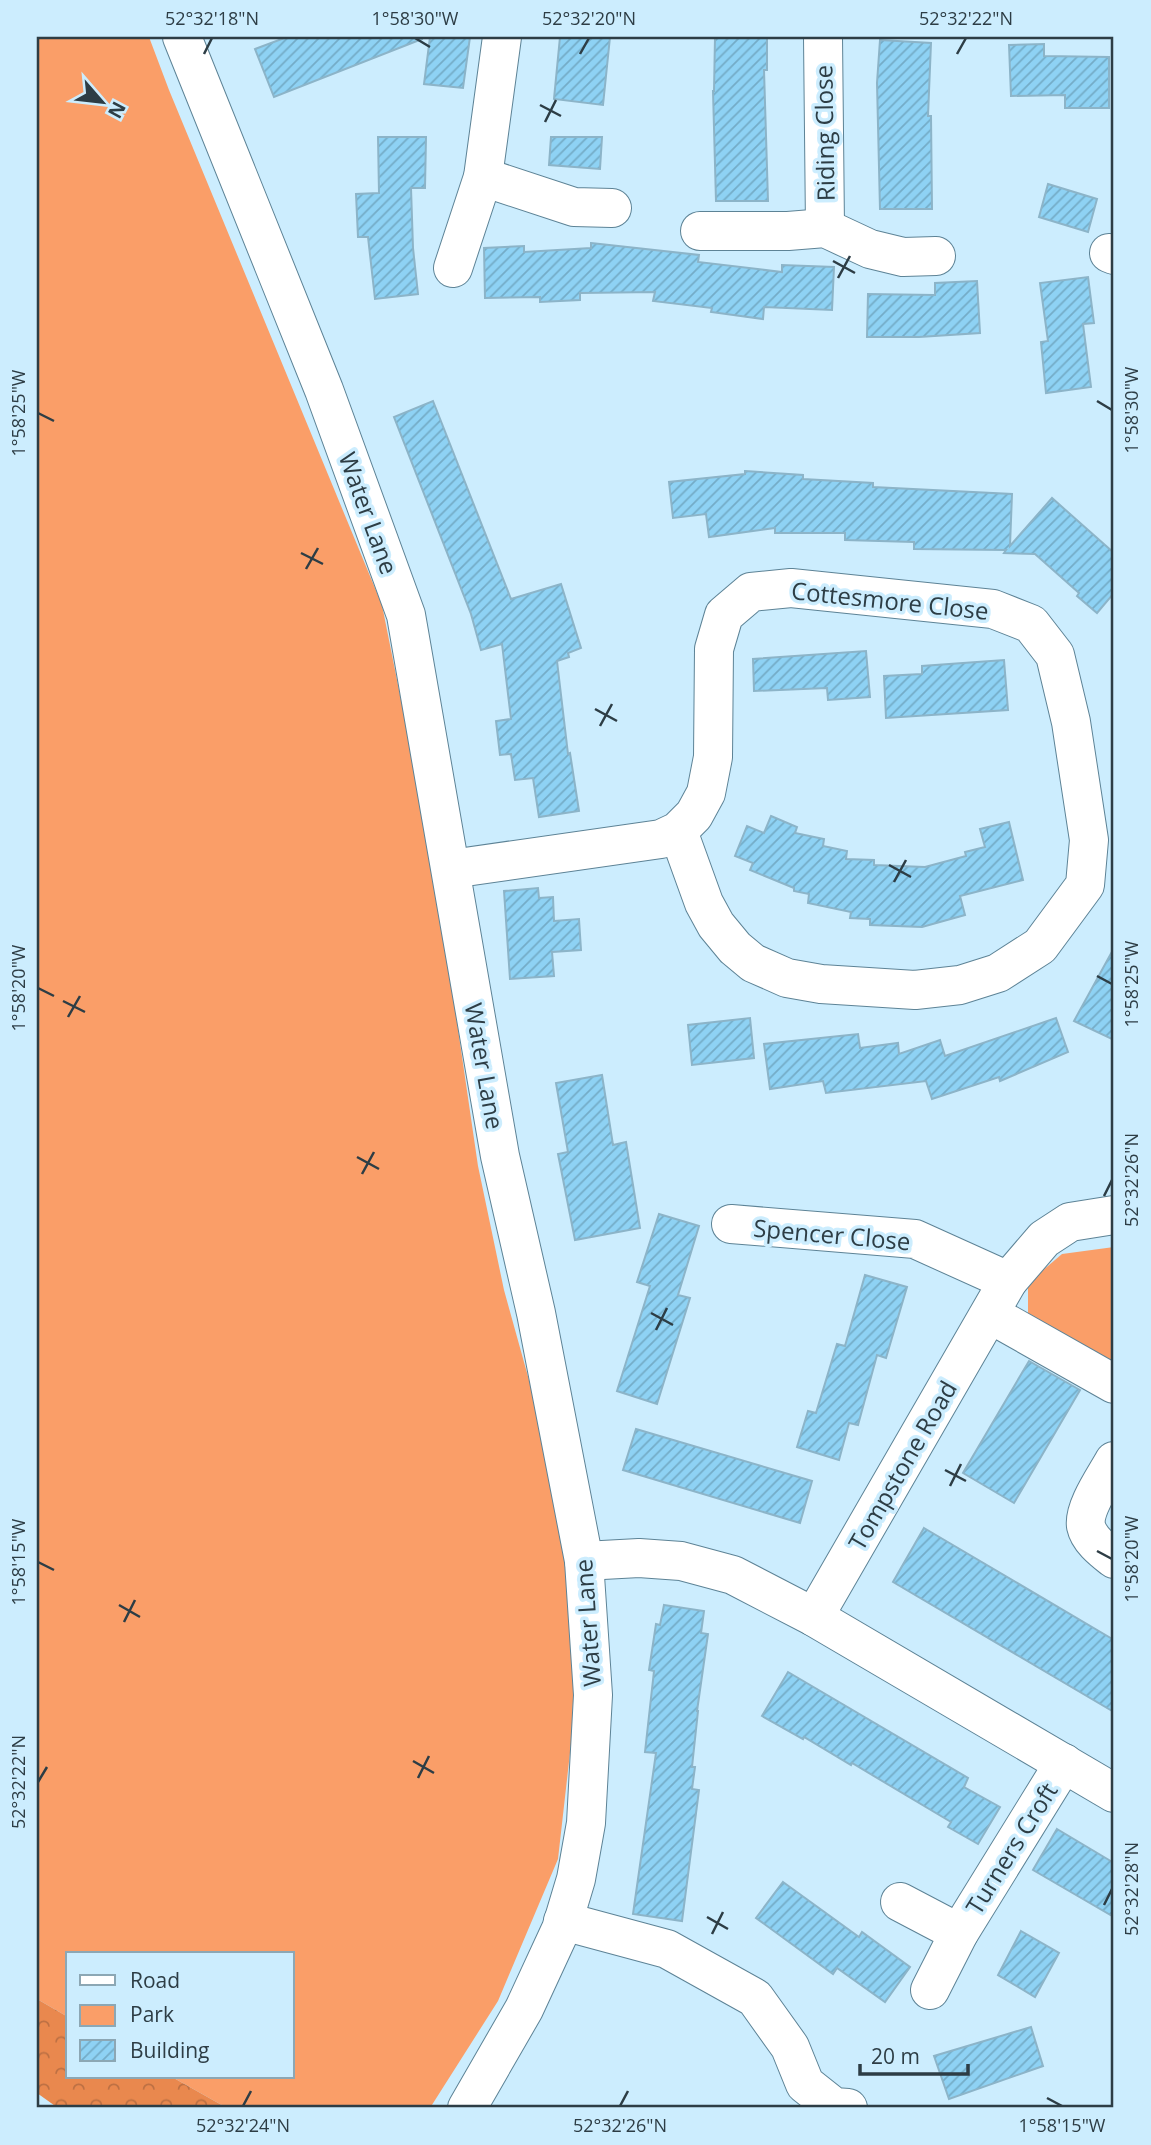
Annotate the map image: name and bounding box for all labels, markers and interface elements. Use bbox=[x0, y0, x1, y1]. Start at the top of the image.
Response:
text: 52°32'18"N bbox=[165, 6, 259, 30]
text: 1°58'30"W bbox=[372, 6, 459, 30]
text: 52°32'20"N bbox=[542, 6, 636, 30]
text: 52°32'22"N bbox=[919, 6, 1013, 30]
street label: Riding Close bbox=[806, 65, 842, 201]
north arrow bbox=[66, 66, 136, 136]
text: N bbox=[102, 97, 132, 123]
text: 1°58'30"W bbox=[1119, 366, 1143, 453]
text: 1°58'25"W bbox=[6, 369, 30, 456]
street label: Water Lane bbox=[332, 447, 406, 579]
street label: Cottesmore Close bbox=[790, 573, 990, 627]
text: 1°58'25"W bbox=[1119, 940, 1143, 1027]
text: 1°58'20"W bbox=[6, 944, 30, 1031]
street label: Water Lane bbox=[458, 1000, 512, 1132]
text: 52°32'26"N bbox=[1119, 1133, 1143, 1227]
street label: Spencer Close bbox=[752, 1211, 912, 1257]
street label: Tompstone Road bbox=[840, 1374, 964, 1556]
text: 1°58'20"W bbox=[1119, 1515, 1143, 1602]
text: 1°58'15"W bbox=[6, 1518, 30, 1605]
street label: Water Lane bbox=[566, 1558, 608, 1688]
text: 52°32'22"N bbox=[6, 1735, 30, 1829]
street label: Turners Croft bbox=[957, 1776, 1065, 1920]
text: 52°32'28"N bbox=[1119, 1842, 1143, 1936]
legend bbox=[66, 1952, 294, 2078]
text: Road bbox=[130, 1966, 180, 1994]
text: Park bbox=[130, 2000, 174, 2028]
scale bar bbox=[860, 2033, 969, 2077]
text: Building bbox=[130, 2036, 209, 2064]
text: 20 m bbox=[871, 2042, 920, 2070]
text: 52°32'24"N bbox=[196, 2113, 290, 2137]
text: 52°32'26"N bbox=[573, 2113, 667, 2137]
text: 1°58'15"W bbox=[1019, 2113, 1106, 2137]

